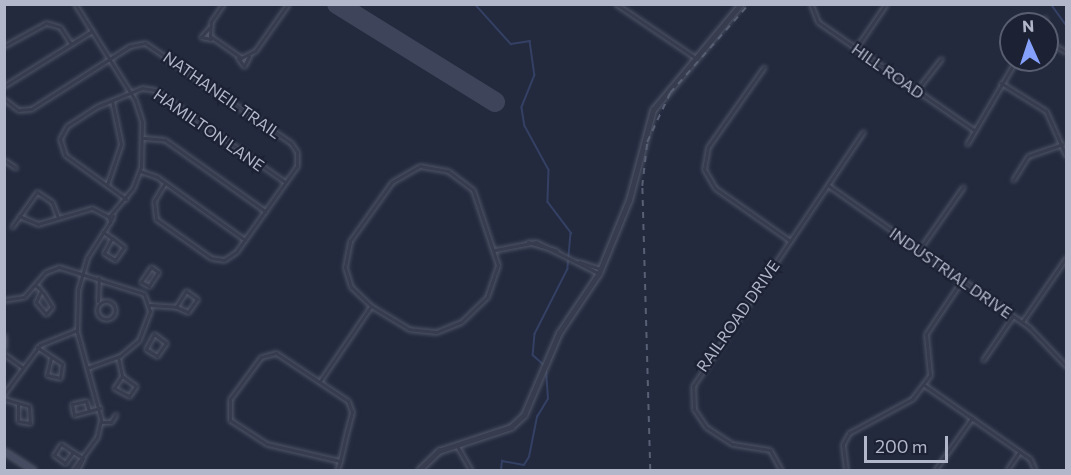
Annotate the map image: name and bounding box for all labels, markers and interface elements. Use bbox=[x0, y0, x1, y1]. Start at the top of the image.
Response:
north arrow bbox=[999, 12, 1059, 72]
text: N bbox=[1022, 16, 1035, 35]
street label: HILL ROAD bbox=[848, 39, 928, 103]
street label: NATHANEIL TRAIL bbox=[160, 47, 284, 143]
street label: HAMILTON LANE bbox=[150, 85, 268, 175]
street label: INDUSTRIAL DRIVE bbox=[886, 223, 1016, 323]
street label: RAILROAD DRIVE bbox=[692, 257, 784, 375]
scale bar bbox=[867, 424, 951, 462]
text: 200 m bbox=[875, 435, 928, 457]

